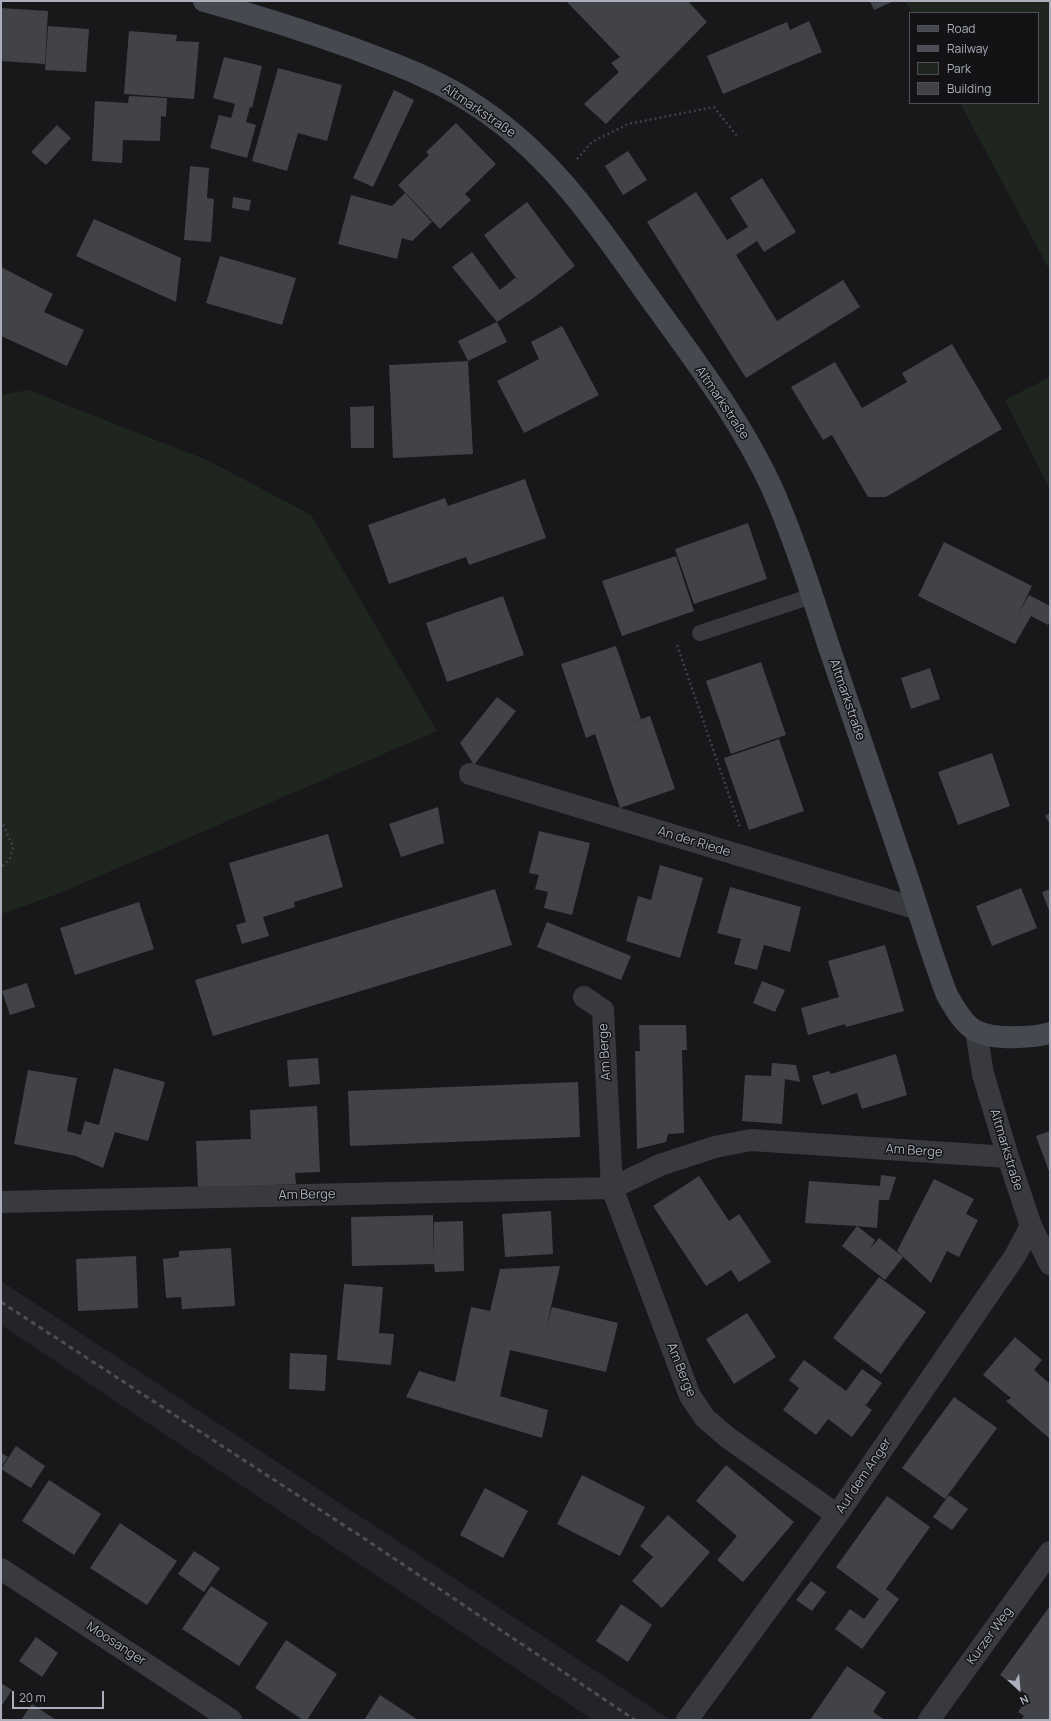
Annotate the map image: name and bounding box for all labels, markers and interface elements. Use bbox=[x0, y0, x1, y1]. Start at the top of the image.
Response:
legend bbox=[909, 12, 1039, 104]
text: Road bbox=[947, 20, 975, 37]
text: Railway bbox=[947, 40, 988, 57]
text: Park bbox=[947, 60, 971, 77]
text: Building bbox=[947, 80, 991, 97]
street label: Altmarkstraße bbox=[439, 81, 519, 141]
street label: Altmarkstraße bbox=[692, 363, 752, 443]
street label: Altmarkstraße bbox=[826, 657, 868, 743]
street label: An der Riede bbox=[656, 824, 732, 860]
street label: Am Berge bbox=[596, 1023, 614, 1081]
street label: Altmarkstraße bbox=[986, 1107, 1026, 1193]
street label: Am Berge bbox=[885, 1141, 943, 1161]
street label: Am Berge bbox=[278, 1187, 336, 1203]
street label: Am Berge bbox=[663, 1341, 699, 1399]
street label: Auf dem Anger bbox=[833, 1435, 895, 1517]
street label: Kurzer Weg bbox=[964, 1604, 1016, 1668]
street label: Moosanger bbox=[83, 1619, 149, 1669]
north arrow bbox=[999, 1669, 1039, 1709]
scale bar bbox=[14, 1683, 106, 1709]
text: 20 m bbox=[19, 1689, 46, 1706]
text: N bbox=[1018, 1692, 1031, 1709]

